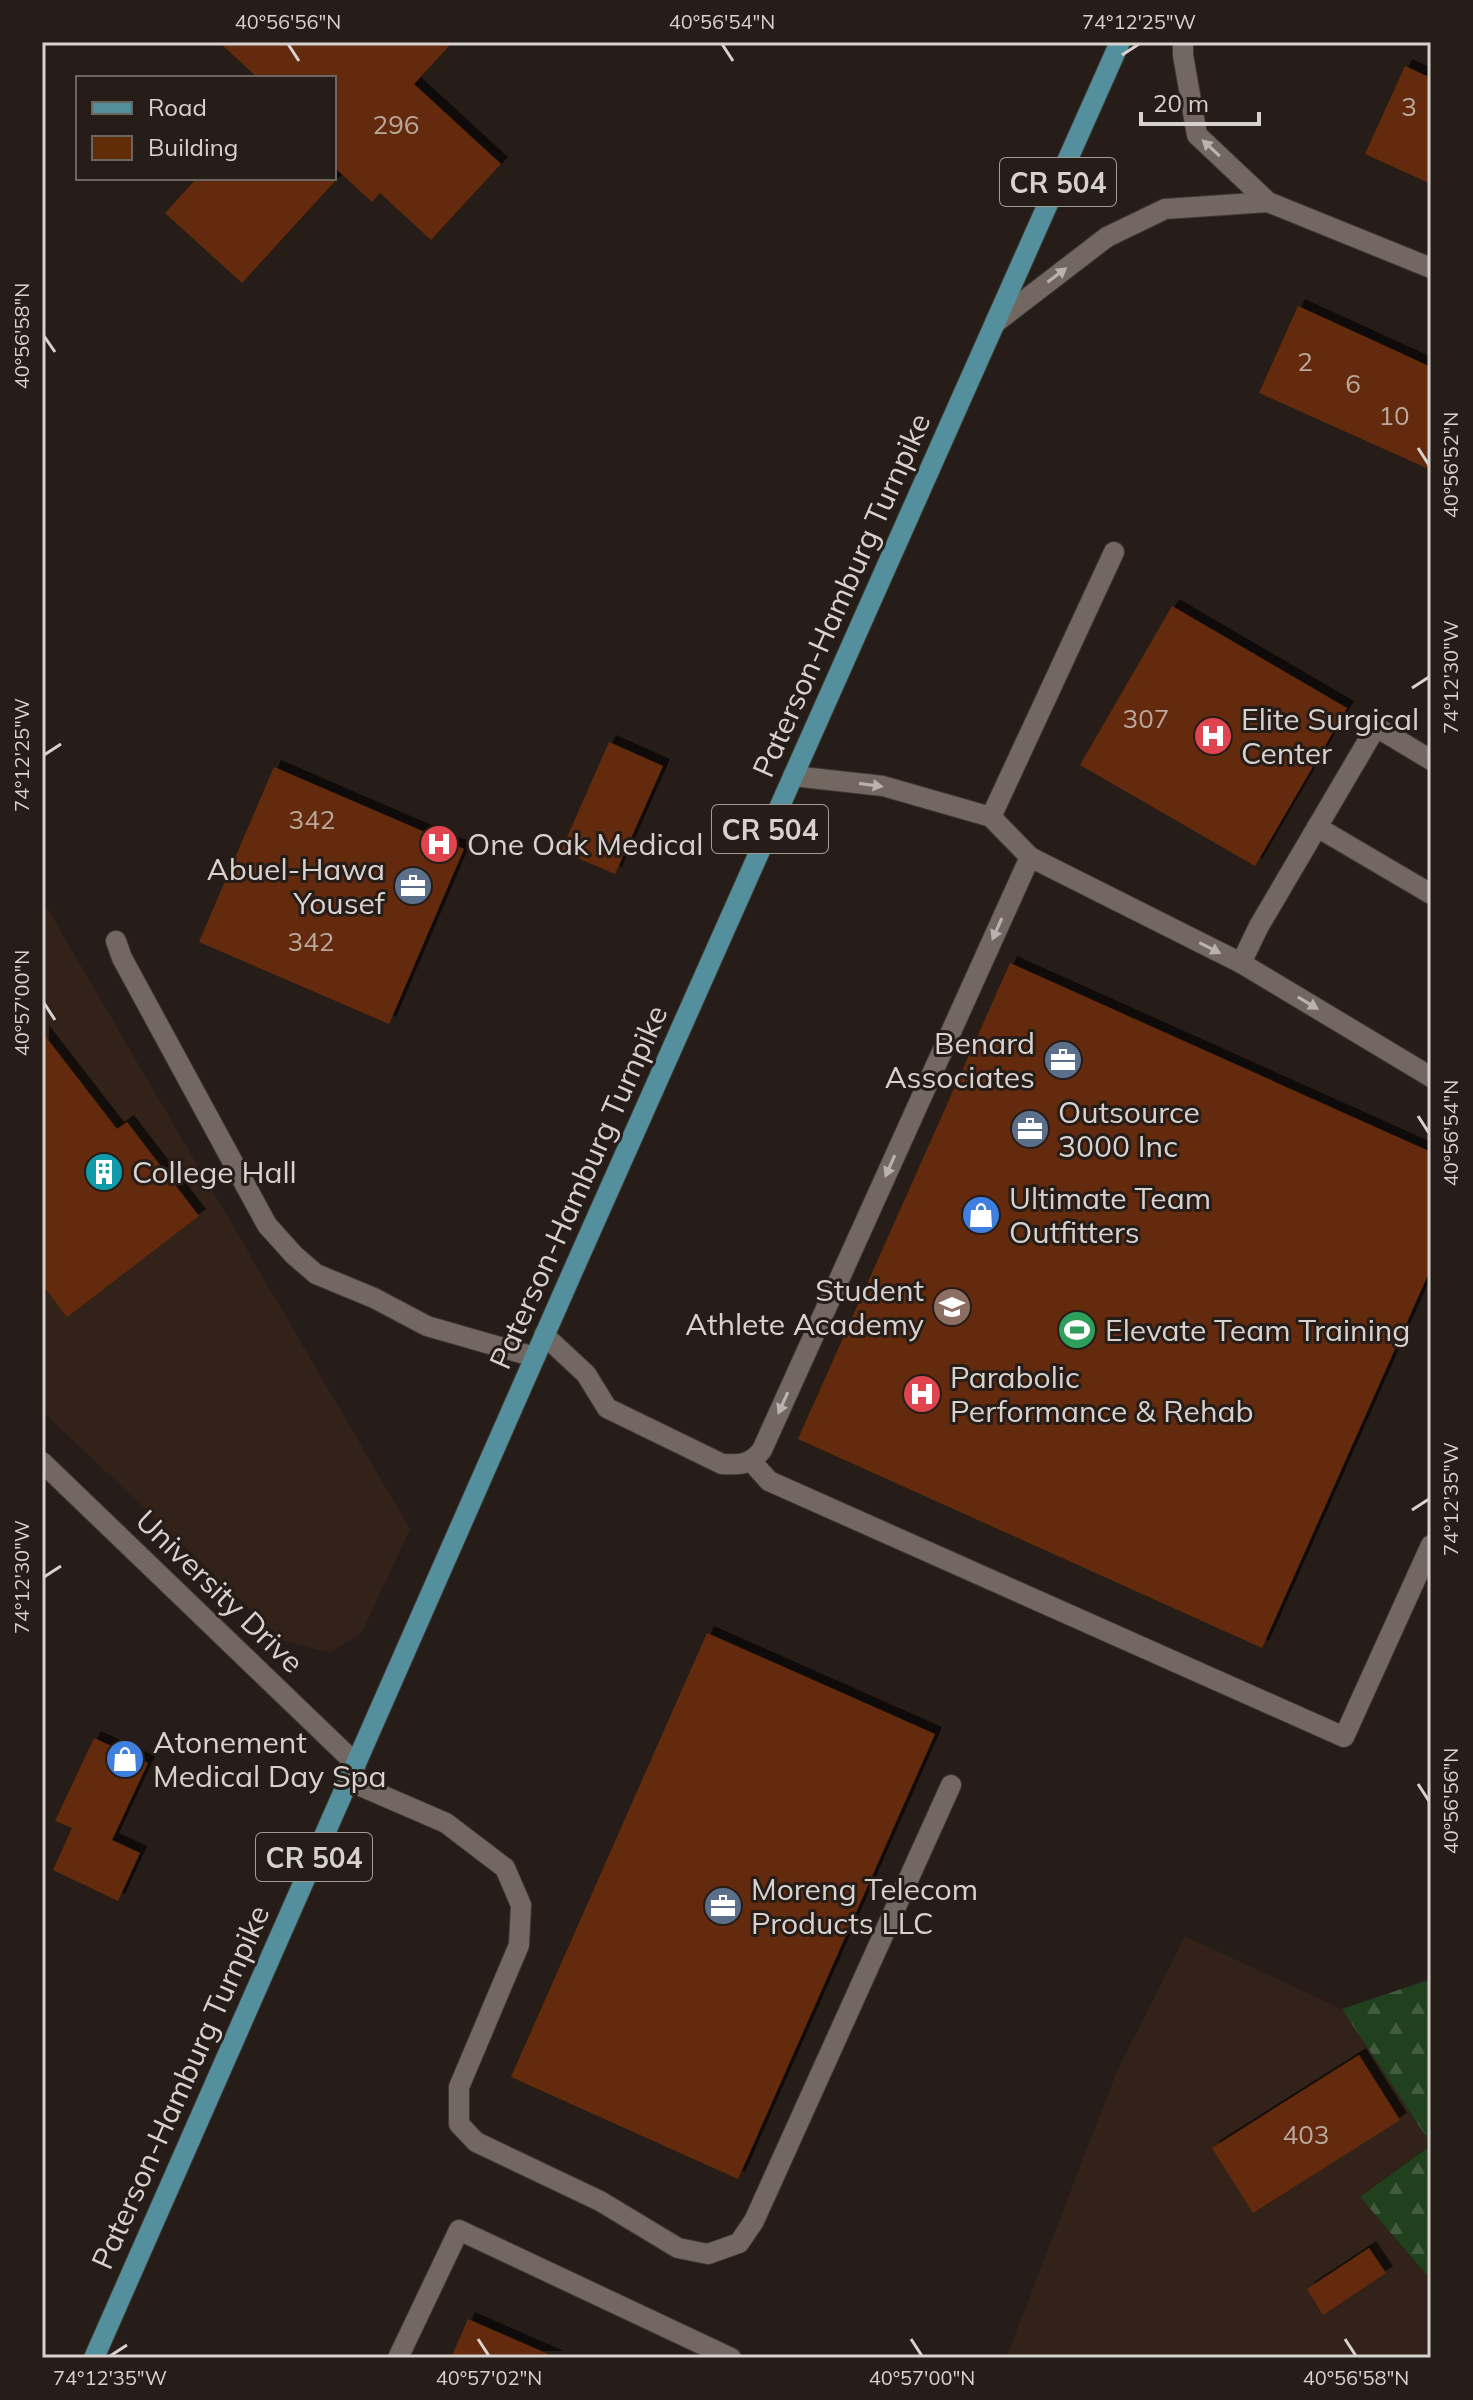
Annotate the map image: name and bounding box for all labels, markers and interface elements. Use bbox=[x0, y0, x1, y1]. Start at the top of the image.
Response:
text: 40°56'56"N bbox=[235, 9, 341, 34]
text: 40°56'54"N bbox=[669, 9, 775, 34]
text: 74°12'25"W bbox=[1082, 9, 1196, 34]
legend bbox=[76, 76, 336, 180]
scale bar bbox=[1141, 76, 1259, 126]
text: 20 m bbox=[1153, 88, 1209, 118]
house number: 3 bbox=[1401, 90, 1417, 123]
text: Road bbox=[148, 92, 207, 122]
house number: 296 bbox=[373, 108, 419, 141]
text: Building bbox=[148, 132, 238, 162]
one-way arrow bbox=[1202, 140, 1221, 158]
road number: CR 504 bbox=[1000, 158, 1116, 206]
one-way arrow bbox=[1047, 268, 1067, 284]
text: 40°56'58"N bbox=[9, 283, 34, 389]
house number: 2 bbox=[1297, 345, 1313, 378]
house number: 6 bbox=[1345, 367, 1361, 400]
house number: 10 bbox=[1378, 399, 1410, 432]
street label: Paterson-Hamburg Turnpike bbox=[743, 407, 939, 783]
text: 40°56'52"N bbox=[1438, 412, 1463, 518]
text: 74°12'30"W bbox=[1438, 620, 1463, 734]
text: 74°12'25"W bbox=[9, 698, 34, 812]
place label: Elite Surgical Center bbox=[1241, 700, 1419, 772]
house number: 307 bbox=[1123, 702, 1169, 735]
hospital icon: Elite Surgical Center bbox=[1192, 715, 1234, 757]
one-way arrow bbox=[859, 779, 884, 792]
house number: 342 bbox=[289, 803, 335, 836]
road number: CR 504 bbox=[712, 805, 828, 853]
hospital icon: One Oak Medical bbox=[418, 823, 460, 865]
place label: One Oak Medical bbox=[467, 825, 703, 863]
place label: Abuel-Hawa Yousef bbox=[207, 850, 386, 922]
office icon: Abuel-Hawa Yousef bbox=[392, 865, 434, 907]
one-way arrow bbox=[990, 917, 1004, 941]
house number: 342 bbox=[288, 925, 334, 958]
one-way arrow bbox=[1198, 941, 1221, 954]
text: 40°57'00"N bbox=[9, 950, 34, 1056]
one-way arrow bbox=[1297, 996, 1319, 1010]
street label: Paterson-Hamburg Turnpike bbox=[480, 999, 676, 1375]
place label: Benard Associates bbox=[885, 1024, 1035, 1096]
office icon: Benard Associates bbox=[1042, 1039, 1084, 1081]
text: 40°56'54"N bbox=[1438, 1080, 1463, 1186]
place label: Outsource 3000 Inc bbox=[1058, 1093, 1200, 1165]
office icon: Outsource 3000 Inc bbox=[1009, 1108, 1051, 1150]
building icon: College Hall bbox=[83, 1151, 125, 1193]
place label: College Hall bbox=[132, 1153, 297, 1191]
one-way arrow bbox=[883, 1154, 897, 1178]
place label: Ultimate Team Outfitters bbox=[1009, 1179, 1211, 1251]
shop icon: Ultimate Team Outfitters bbox=[960, 1194, 1002, 1236]
place label: Student Athlete Academy bbox=[685, 1271, 924, 1343]
school or university icon: Student Athlete Academy bbox=[931, 1286, 973, 1328]
sports icon: Elevate Team Training bbox=[1056, 1309, 1098, 1351]
place label: Elevate Team Training bbox=[1105, 1311, 1410, 1349]
place label: Parabolic Performance & Rehab bbox=[950, 1358, 1254, 1430]
hospital icon: Parabolic Performance & Rehab bbox=[901, 1373, 943, 1415]
one-way arrow bbox=[776, 1391, 790, 1415]
text: 74°12'35"W bbox=[1438, 1442, 1463, 1556]
street label: University Drive bbox=[128, 1501, 312, 1681]
text: 74°12'30"W bbox=[9, 1520, 34, 1634]
place label: Atonement Medical Day Spa bbox=[153, 1723, 387, 1795]
shop icon: Atonement Medical Day Spa bbox=[104, 1738, 146, 1780]
text: 40°56'56"N bbox=[1438, 1748, 1463, 1854]
road number: CR 504 bbox=[256, 1833, 372, 1881]
place label: Moreng Telecom Products LLC bbox=[751, 1870, 978, 1942]
office icon: Moreng Telecom Products LLC bbox=[702, 1885, 744, 1927]
street label: Paterson-Hamburg Turnpike bbox=[82, 1899, 278, 2275]
house number: 403 bbox=[1283, 2118, 1329, 2151]
text: 74°12'35"W bbox=[53, 2365, 167, 2390]
text: 40°57'02"N bbox=[436, 2365, 542, 2390]
text: 40°57'00"N bbox=[869, 2365, 975, 2390]
text: 40°56'58"N bbox=[1303, 2365, 1409, 2390]

